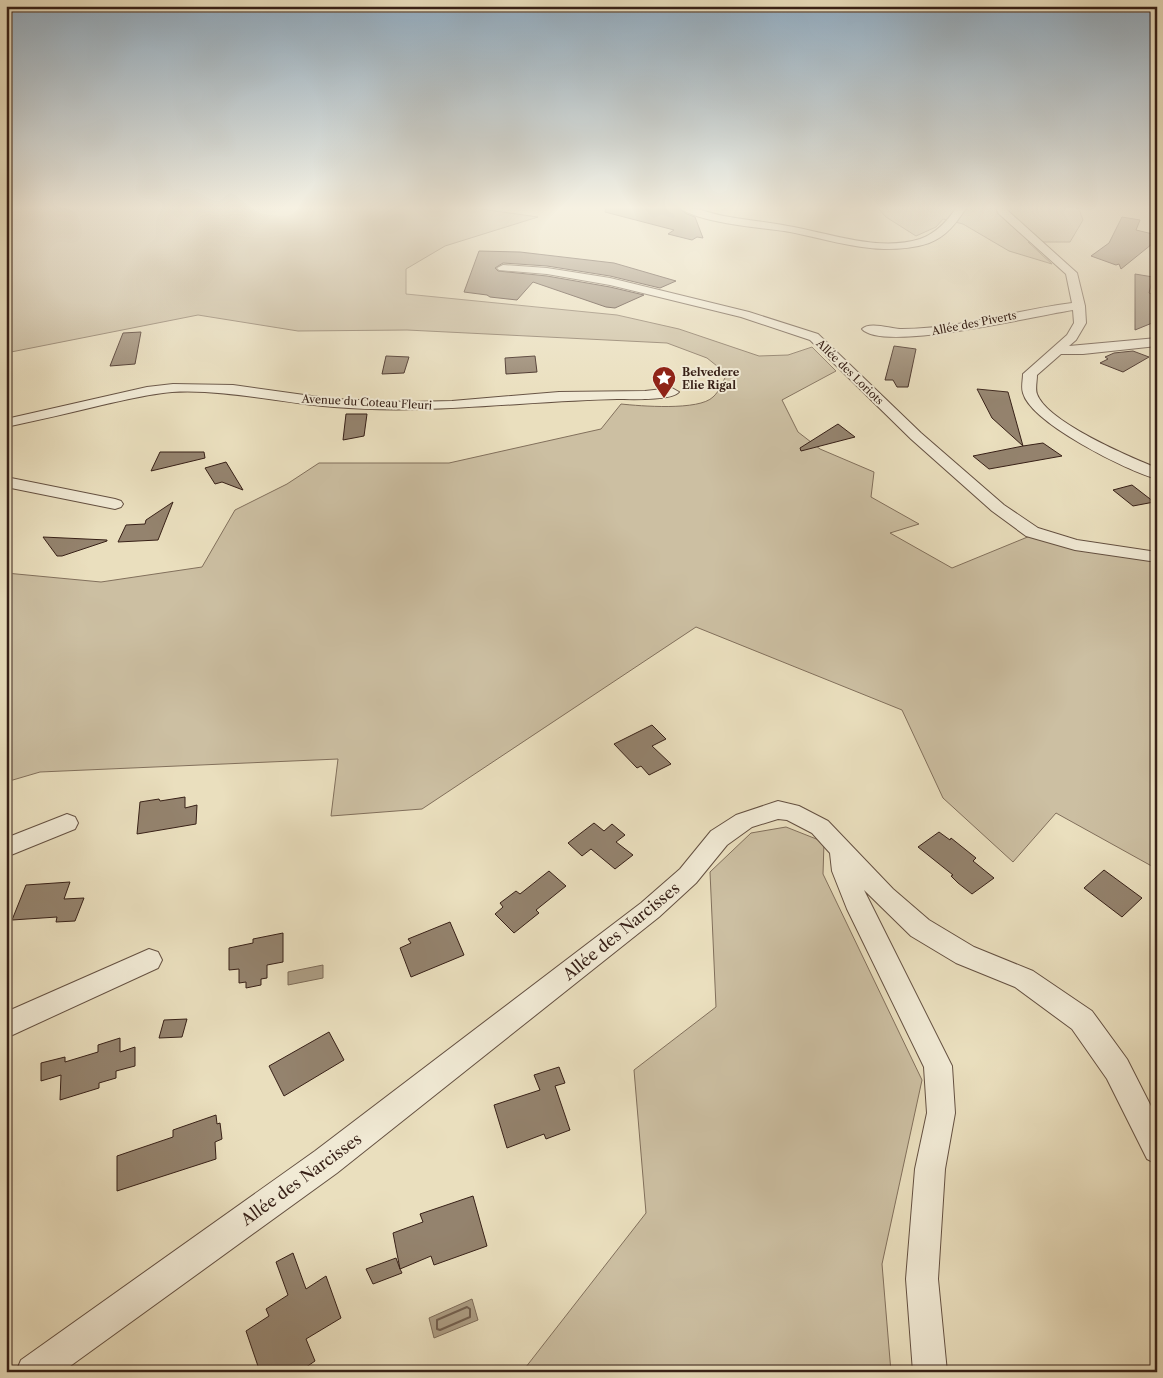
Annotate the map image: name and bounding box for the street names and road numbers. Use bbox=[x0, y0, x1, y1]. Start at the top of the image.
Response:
street label: Allée des Piverts bbox=[929, 308, 1018, 338]
street label: Allée des Loriots bbox=[813, 336, 887, 408]
street label: Avenue du Coteau Fleuri bbox=[300, 392, 433, 412]
street label: Allée des Narcisses bbox=[558, 878, 683, 985]
street label: Allée des Narcisses bbox=[236, 1128, 365, 1230]

